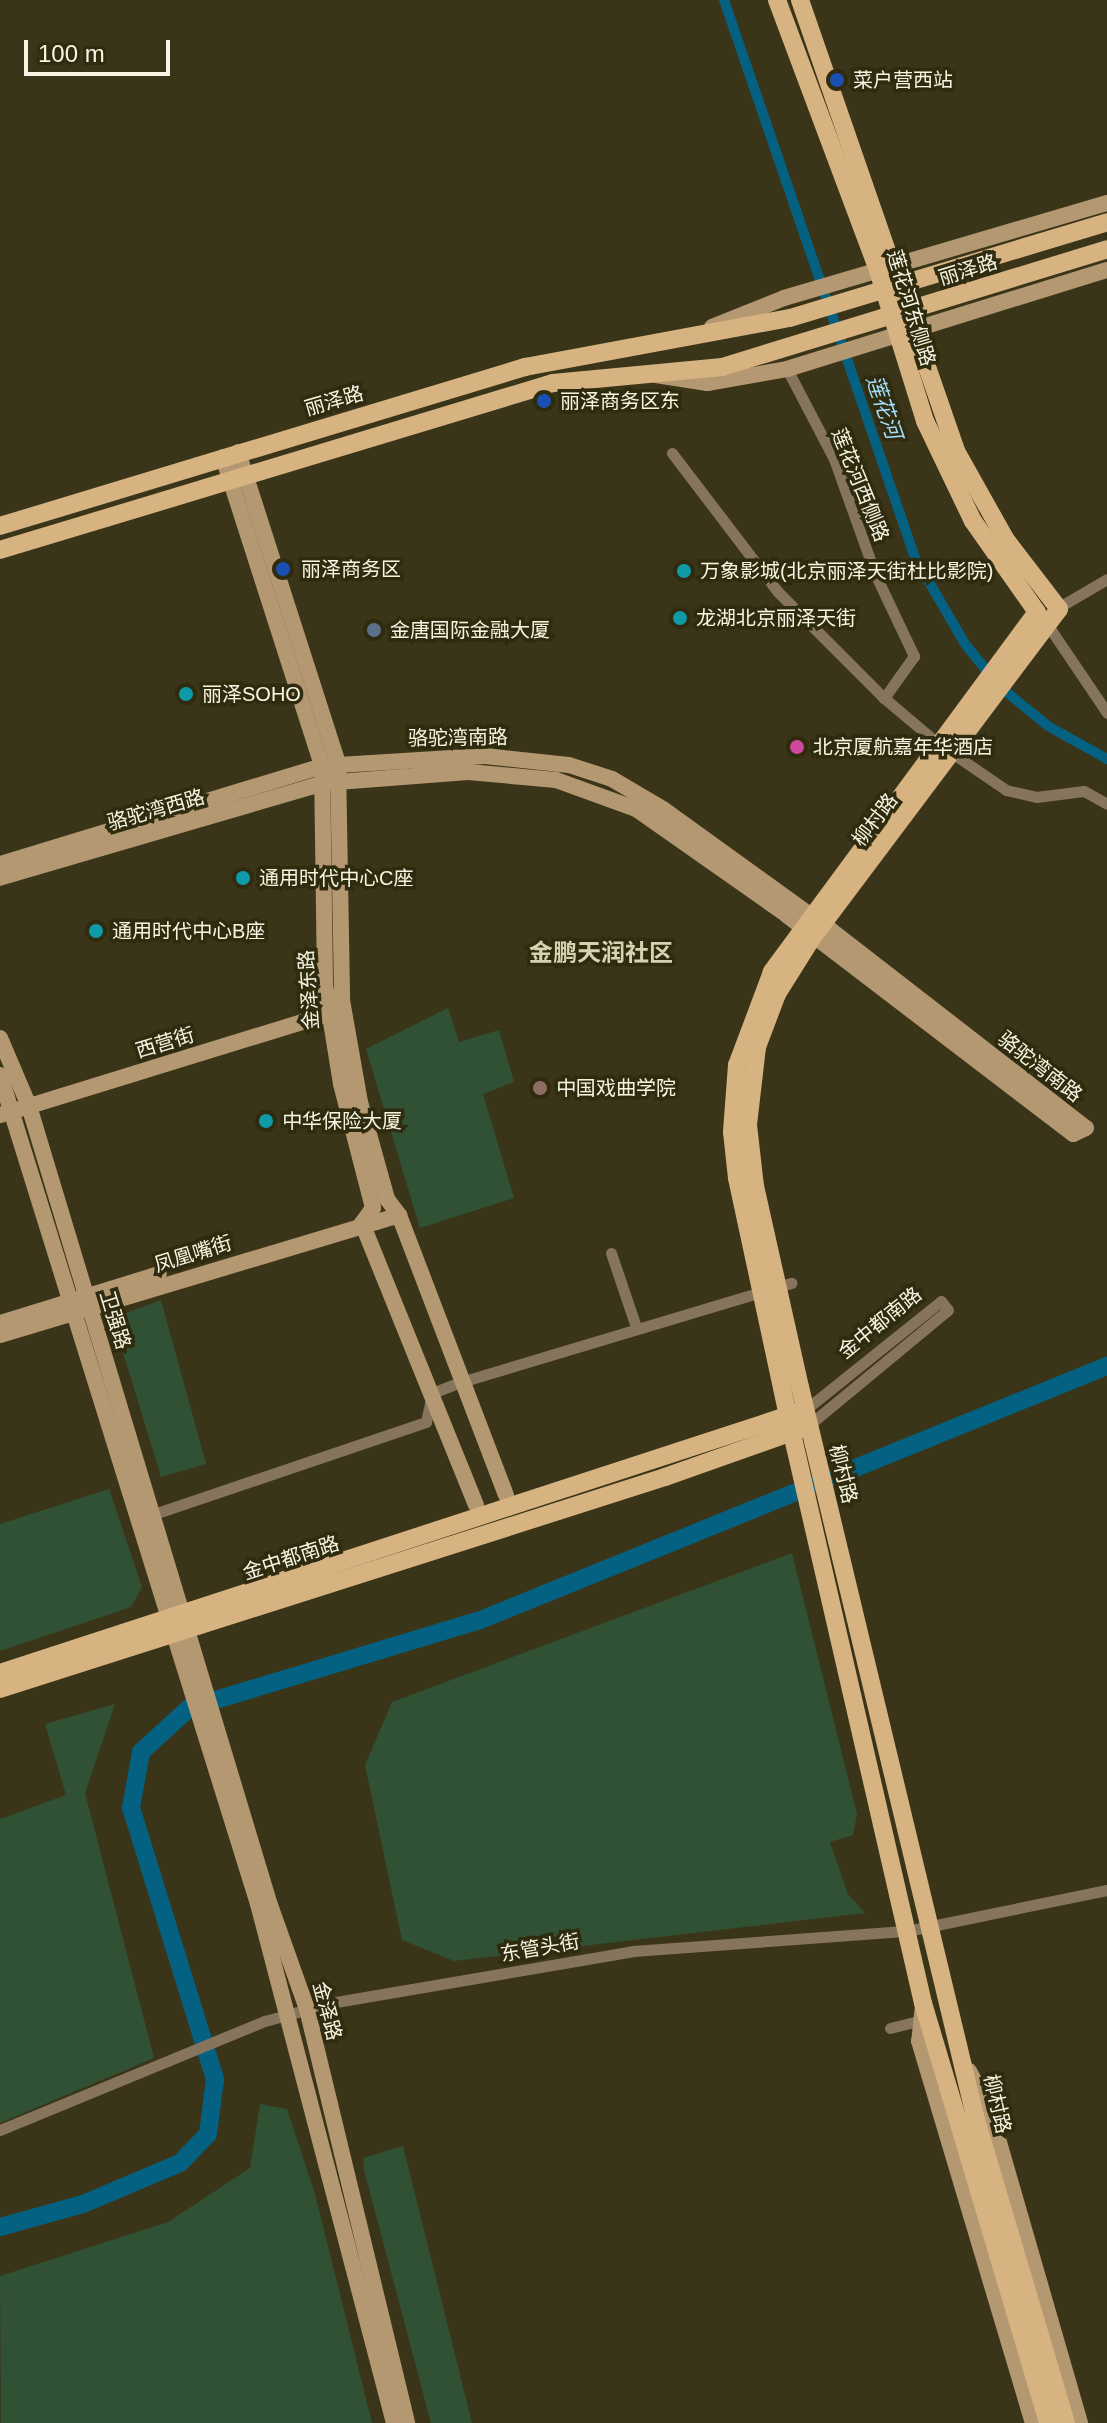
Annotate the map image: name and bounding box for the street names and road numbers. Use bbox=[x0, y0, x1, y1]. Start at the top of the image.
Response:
street label: 莲花河东侧路 bbox=[882, 247, 940, 369]
street label: 丽泽路 bbox=[936, 250, 1000, 290]
street label: 丽泽路 bbox=[302, 381, 366, 421]
street label: 莲花河西侧路 bbox=[826, 425, 894, 545]
street label: 骆驼湾南路 bbox=[408, 725, 508, 751]
street label: 骆驼湾西路 bbox=[105, 785, 207, 835]
street label: 柳村路 bbox=[847, 789, 903, 851]
street label: 金泽东路 bbox=[294, 949, 324, 1031]
street label: 西营街 bbox=[133, 1023, 197, 1063]
street label: 骆驼湾南路 bbox=[993, 1027, 1087, 1107]
street label: 凤凰嘴街 bbox=[151, 1231, 235, 1277]
street label: 金中都南路 bbox=[834, 1282, 926, 1364]
street label: 卫强路 bbox=[95, 1288, 135, 1352]
street label: 柳村路 bbox=[824, 1442, 862, 1506]
street label: 金中都南路 bbox=[240, 1531, 342, 1585]
street label: 东管头街 bbox=[499, 1929, 581, 1967]
street label: 金泽路 bbox=[308, 1979, 346, 2043]
street label: 柳村路 bbox=[979, 2072, 1015, 2136]

